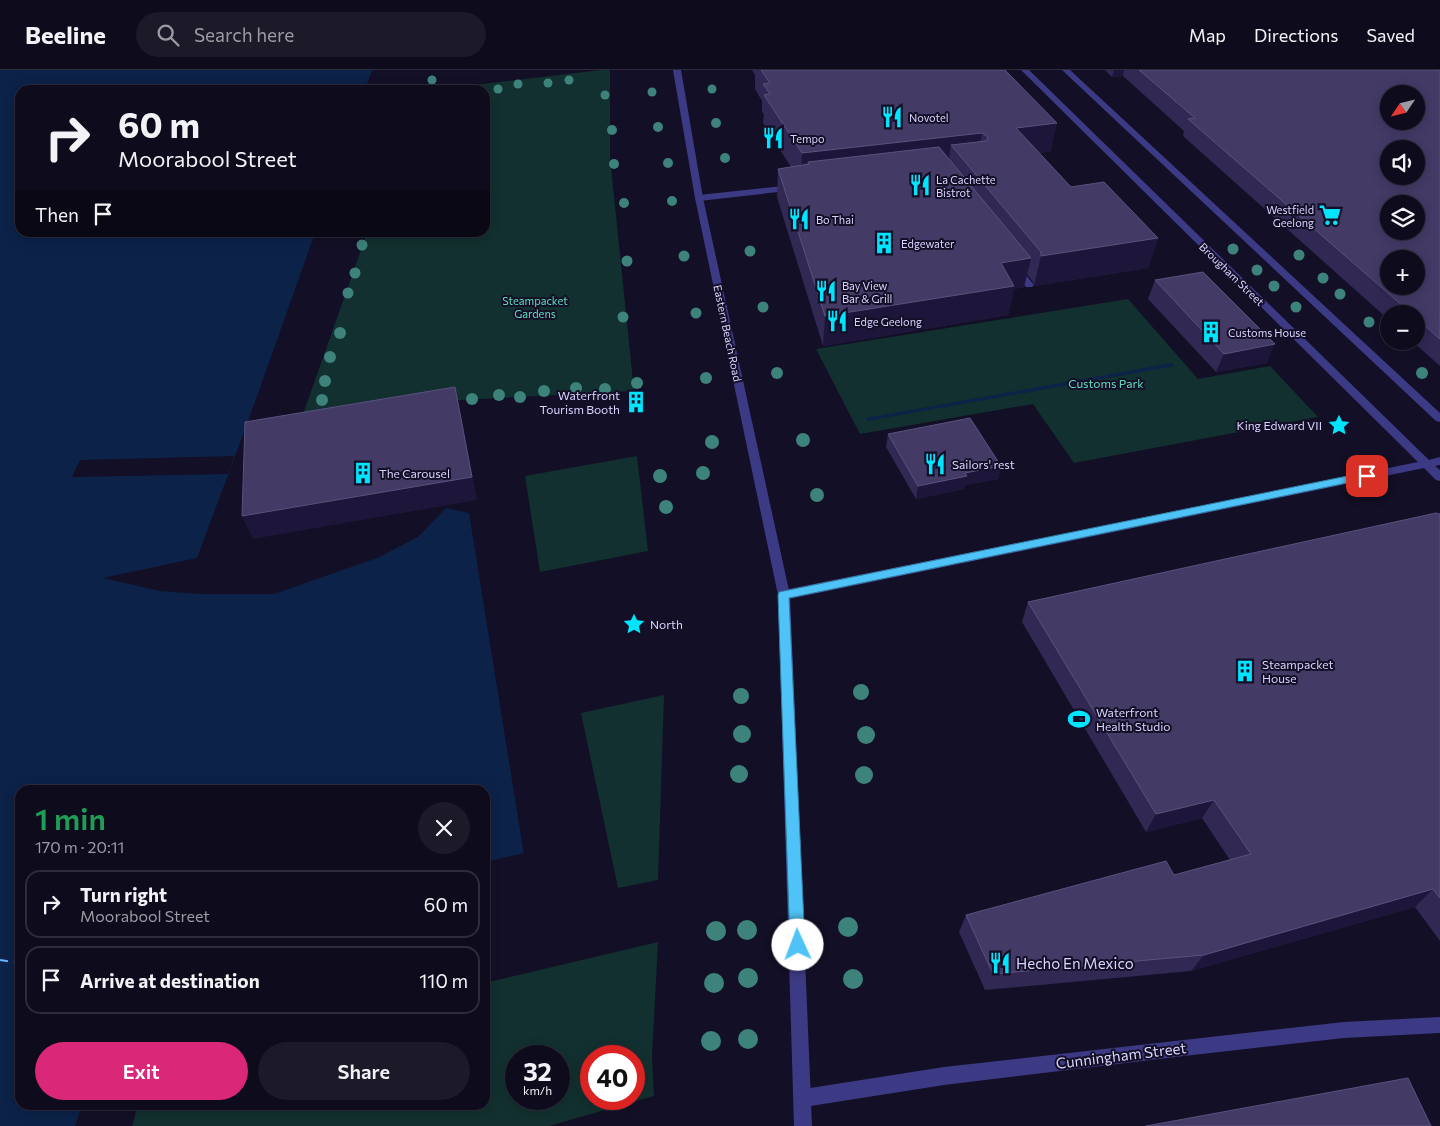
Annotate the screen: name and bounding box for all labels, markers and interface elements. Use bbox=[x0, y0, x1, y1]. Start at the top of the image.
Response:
search box bbox=[136, 12, 486, 57]
text: Beeline bbox=[25, 20, 106, 49]
icon: search bbox=[154, 21, 182, 49]
text: Search here bbox=[194, 23, 294, 46]
text: Map bbox=[1189, 24, 1226, 46]
text: Directions bbox=[1254, 24, 1338, 46]
text: Saved bbox=[1366, 24, 1415, 46]
north arrow bbox=[1380, 85, 1425, 130]
map controls bbox=[1380, 85, 1425, 350]
text: 60 m bbox=[118, 102, 200, 145]
restaurant icon: Novotel bbox=[879, 104, 905, 130]
icon: right bbox=[35, 105, 100, 170]
place label: Novotel bbox=[909, 111, 949, 124]
restaurant icon: Tempo bbox=[760, 125, 786, 151]
place label: Tempo bbox=[790, 132, 825, 145]
button: sound bbox=[1380, 140, 1425, 185]
text: Moorabool Street bbox=[118, 145, 297, 172]
restaurant icon: La Cachette Bistrot bbox=[907, 172, 933, 198]
place label: La Cachette Bistrot bbox=[936, 173, 996, 199]
button: layers bbox=[1380, 195, 1425, 240]
icon: arrive bbox=[89, 200, 117, 228]
supermarket icon: Westfield Geelong bbox=[1317, 202, 1343, 228]
text: Then bbox=[35, 203, 79, 226]
place label: Westfield Geelong bbox=[1266, 203, 1314, 229]
restaurant icon: Bo Thai bbox=[786, 206, 812, 232]
place label: Bo Thai bbox=[816, 213, 854, 226]
building icon: Edgewater bbox=[871, 230, 897, 256]
place label: Edgewater bbox=[901, 237, 955, 250]
street label: Brougham Street bbox=[1197, 240, 1267, 308]
button: + bbox=[1380, 250, 1425, 295]
restaurant icon: Bay View Bar & Grill bbox=[813, 278, 839, 304]
place label: Bay View Bar & Grill bbox=[842, 279, 892, 305]
street label: Eastern Beach Road bbox=[711, 283, 745, 383]
park label: Steampacket Gardens bbox=[502, 294, 568, 320]
button: − bbox=[1380, 305, 1425, 350]
restaurant icon: Edge Geelong bbox=[824, 308, 850, 334]
place label: Edge Geelong bbox=[854, 315, 922, 328]
building icon: Customs House bbox=[1198, 319, 1224, 345]
place label: Customs House bbox=[1228, 326, 1306, 339]
park label: Customs Park bbox=[1068, 376, 1144, 390]
place label: Waterfront Tourism Booth bbox=[539, 388, 620, 416]
building icon: Waterfront Tourism Booth bbox=[623, 389, 649, 415]
place icon: King Edward VII bbox=[1326, 412, 1352, 438]
place label: King Edward VII bbox=[1237, 418, 1322, 432]
restaurant icon: Sailors' rest bbox=[922, 451, 948, 477]
pin bbox=[1346, 455, 1388, 497]
place label: Sailors' rest bbox=[952, 457, 1015, 471]
building icon: The Carousel bbox=[350, 460, 376, 486]
icon: arrive bbox=[1353, 462, 1381, 490]
place label: The Carousel bbox=[379, 466, 450, 480]
place icon: North bbox=[621, 611, 647, 637]
place label: North bbox=[650, 617, 683, 631]
place label: Steampacket House bbox=[1262, 657, 1334, 685]
building icon: Steampacket House bbox=[1232, 658, 1258, 684]
place label: Waterfront Health Studio bbox=[1096, 705, 1170, 733]
sports icon: Waterfront Health Studio bbox=[1066, 706, 1092, 732]
text: 1 min bbox=[35, 799, 106, 836]
button: close bbox=[418, 802, 470, 854]
text: 170 m · 20:11 bbox=[35, 837, 124, 856]
text: Turn right bbox=[80, 883, 167, 906]
icon: right bbox=[37, 890, 65, 918]
text: 60 m bbox=[424, 893, 468, 916]
text: Moorabool Street bbox=[80, 906, 210, 925]
position arrow bbox=[771, 918, 823, 970]
restaurant icon: Hecho En Mexico bbox=[987, 950, 1013, 976]
place label: Hecho En Mexico bbox=[1016, 954, 1134, 972]
icon: arrive bbox=[37, 966, 65, 994]
text: Arrive at destination bbox=[80, 969, 260, 992]
text: 110 m bbox=[419, 969, 468, 992]
street label: Cunningham Street bbox=[1055, 1038, 1187, 1072]
button: Exit bbox=[35, 1042, 248, 1100]
button: Share bbox=[258, 1042, 470, 1100]
speed limit sign: 40 bbox=[580, 1045, 645, 1110]
text: 32 bbox=[523, 1056, 552, 1086]
text: km/h bbox=[523, 1083, 552, 1097]

